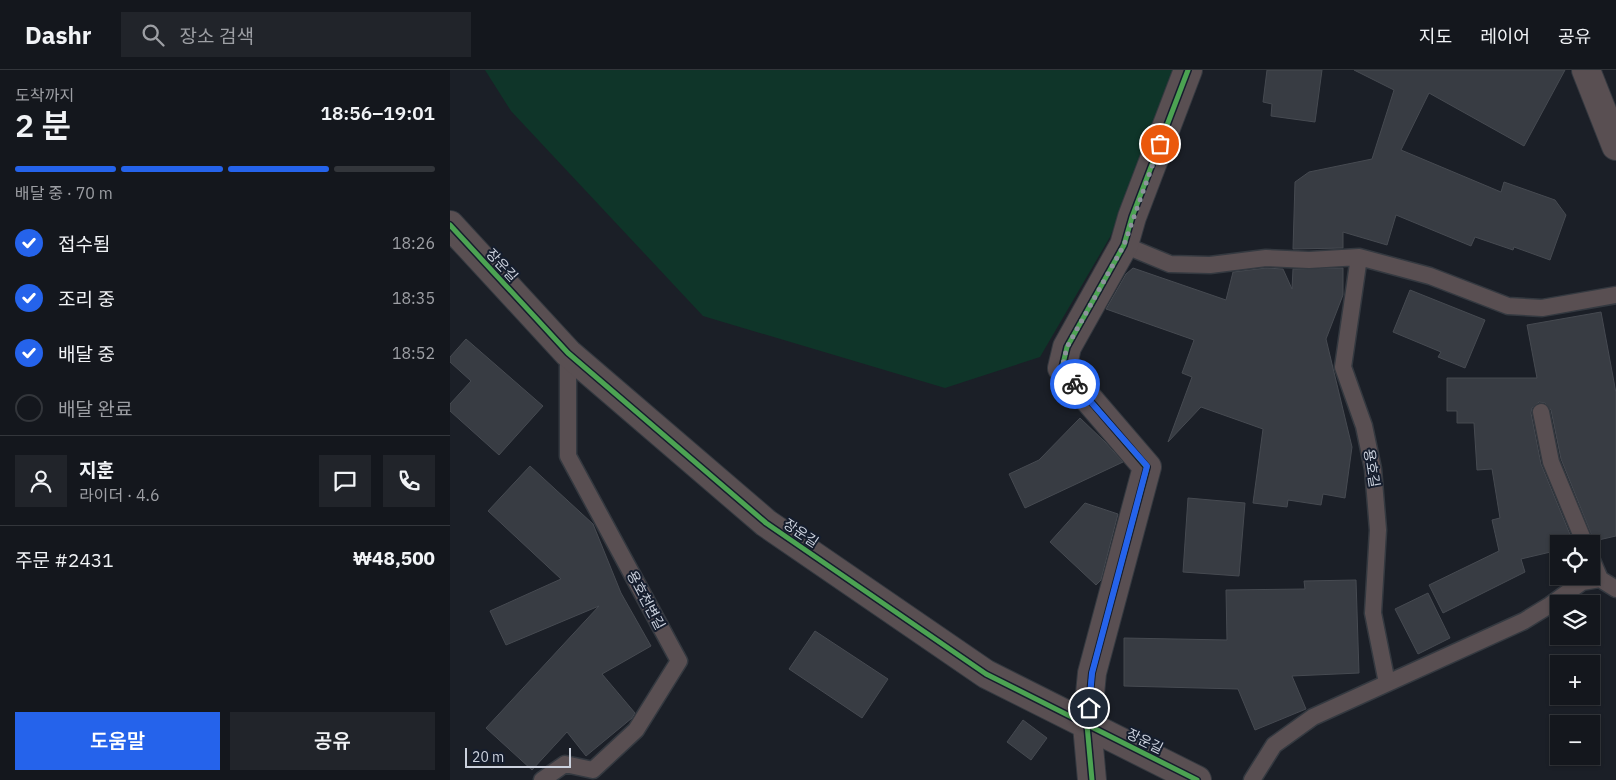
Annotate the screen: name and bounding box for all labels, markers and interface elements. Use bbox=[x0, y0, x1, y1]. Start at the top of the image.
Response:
search box bbox=[121, 12, 471, 57]
text: Dashr bbox=[25, 19, 91, 51]
icon: search bbox=[139, 21, 167, 49]
text: 장소 검색 bbox=[179, 24, 254, 48]
text: 지도 bbox=[1419, 25, 1452, 48]
text: 레이어 bbox=[1480, 25, 1530, 48]
text: 공유 bbox=[1558, 25, 1591, 48]
text: 도착까지 bbox=[15, 85, 74, 105]
text: 18:56–19:01 bbox=[321, 101, 435, 125]
text: 2 분 bbox=[15, 104, 71, 146]
pin bbox=[1139, 123, 1181, 165]
icon: bag bbox=[1146, 130, 1174, 158]
text: 배달 중 · 70 m bbox=[15, 183, 113, 203]
icon: check bbox=[15, 229, 43, 257]
text: 접수됨 bbox=[58, 232, 110, 256]
text: 18:26 bbox=[392, 233, 435, 253]
street label: 장운길 bbox=[482, 245, 522, 285]
icon: check bbox=[15, 284, 43, 312]
text: 조리 중 bbox=[58, 287, 115, 311]
text: 18:35 bbox=[392, 288, 435, 308]
icon: check bbox=[15, 339, 43, 367]
text: 배달 중 bbox=[58, 342, 115, 366]
text: 18:52 bbox=[392, 343, 435, 363]
courier bbox=[1050, 359, 1100, 409]
icon: bike bbox=[1061, 370, 1089, 398]
text: 배달 완료 bbox=[58, 397, 132, 421]
street label: 용호길 bbox=[1360, 448, 1384, 488]
button: person bbox=[15, 455, 67, 507]
button: chat bbox=[319, 455, 371, 507]
button: phone bbox=[383, 455, 435, 507]
text: 지훈 bbox=[79, 458, 114, 482]
text: 라이더 · 4.6 bbox=[79, 485, 159, 505]
street label: 장운길 bbox=[780, 515, 822, 551]
map controls bbox=[1550, 535, 1600, 765]
button: locate bbox=[1550, 535, 1600, 585]
text: ₩48,500 bbox=[353, 546, 435, 570]
text: 주문 #2431 bbox=[15, 548, 114, 572]
street label: 용호천변길 bbox=[623, 567, 669, 633]
button: layers bbox=[1550, 595, 1600, 645]
button: + bbox=[1550, 655, 1600, 705]
pin bbox=[1068, 687, 1110, 729]
icon: home bbox=[1075, 694, 1103, 722]
button: 도움말 bbox=[15, 712, 220, 770]
button: 공유 bbox=[230, 712, 435, 770]
button: − bbox=[1550, 715, 1600, 765]
street label: 장운길 bbox=[1124, 724, 1166, 758]
scale bar bbox=[465, 745, 571, 768]
text: 20 m bbox=[472, 748, 504, 766]

